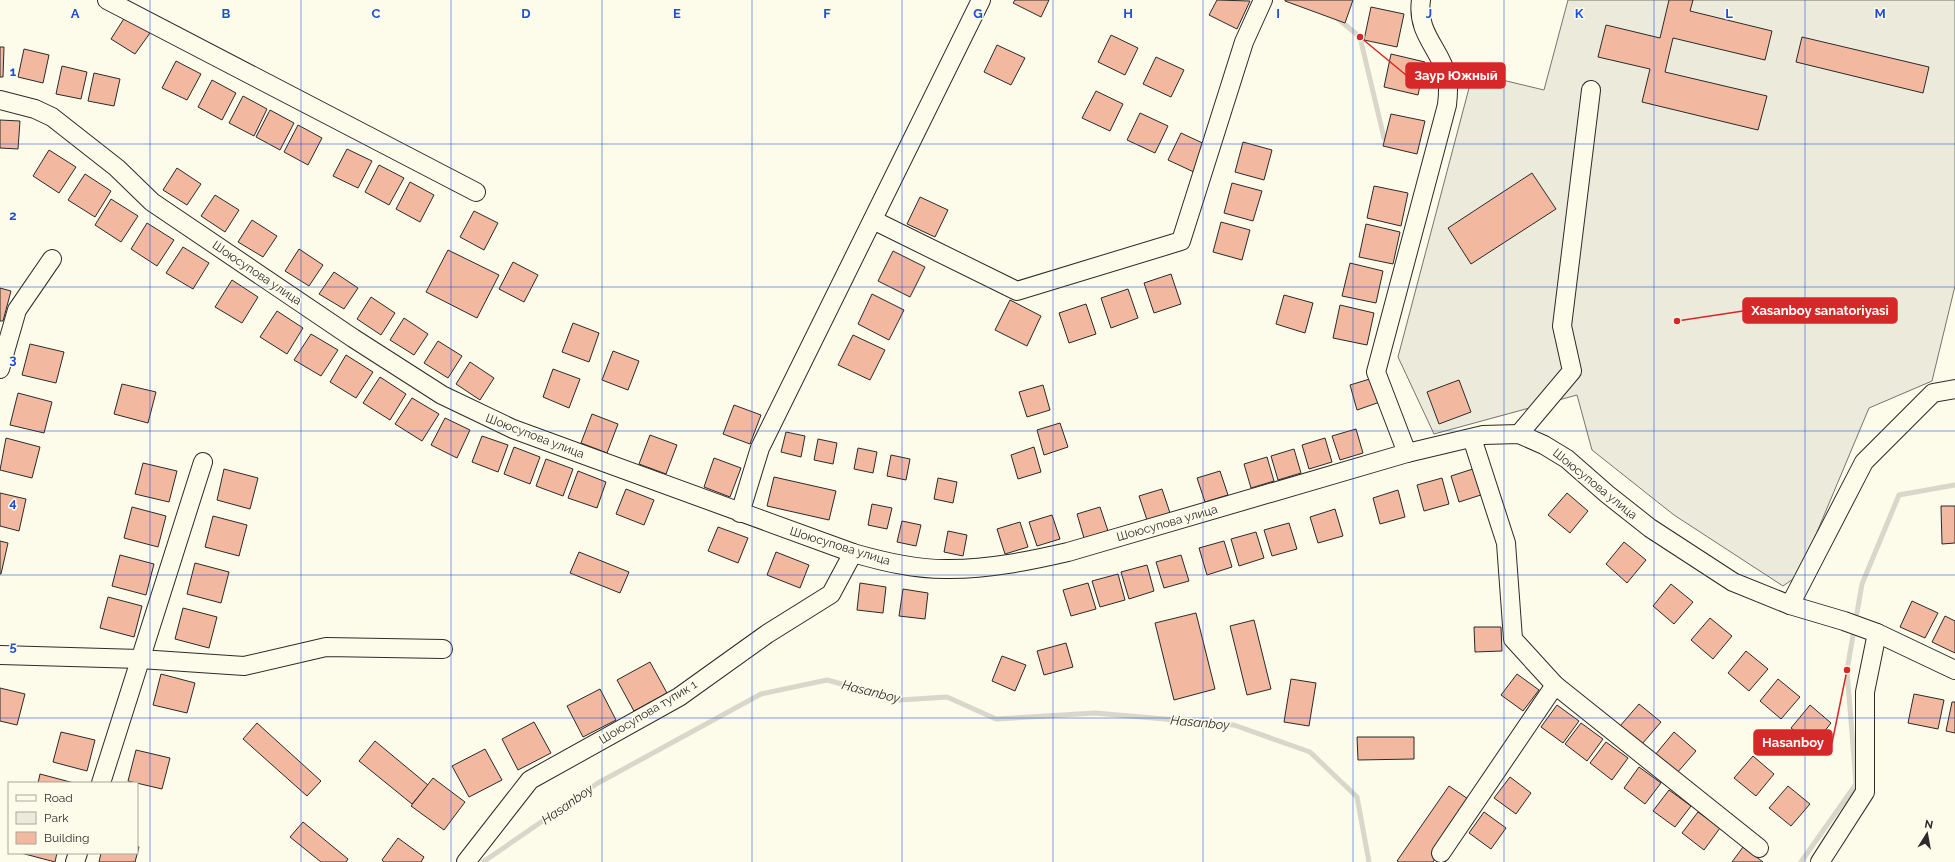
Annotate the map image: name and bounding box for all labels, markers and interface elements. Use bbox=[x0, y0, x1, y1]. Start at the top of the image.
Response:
text: A bbox=[71, 6, 80, 21]
text: B bbox=[222, 6, 231, 21]
text: C bbox=[372, 6, 381, 21]
text: D bbox=[521, 6, 531, 21]
text: E bbox=[673, 6, 681, 21]
text: F bbox=[823, 6, 831, 21]
text: G bbox=[973, 6, 983, 21]
text: H bbox=[1123, 6, 1133, 21]
text: I bbox=[1276, 6, 1280, 21]
text: J bbox=[1426, 6, 1432, 21]
text: K bbox=[1575, 6, 1584, 21]
text: L bbox=[1725, 6, 1733, 21]
text: M bbox=[1874, 6, 1886, 21]
callout: Заур Южный bbox=[1406, 63, 1505, 88]
text: 1 bbox=[10, 64, 17, 79]
text: Заур Южный bbox=[1414, 68, 1498, 83]
text: 2 bbox=[9, 208, 17, 223]
street label: Шоюсупова улица bbox=[210, 238, 304, 308]
callout: Xasanboy sanatoriyasi bbox=[1743, 298, 1897, 323]
text: Xasanboy sanatoriyasi bbox=[1750, 303, 1889, 318]
text: 3 bbox=[9, 352, 17, 367]
street label: Шоюсупова улица bbox=[484, 411, 586, 461]
street label: Шоюсупова улица bbox=[1550, 446, 1640, 522]
text: 4 bbox=[9, 495, 17, 510]
street label: Шоюсупова улица bbox=[1115, 502, 1219, 544]
street label: Шоюсупова улица bbox=[788, 524, 892, 568]
text: 5 bbox=[9, 639, 17, 654]
street label: Шоюсупова тупик 1 bbox=[597, 677, 699, 747]
water label: Hasanboy bbox=[840, 677, 902, 706]
water label: Hasanboy bbox=[1170, 712, 1231, 733]
callout: Hasanboy bbox=[1754, 730, 1832, 755]
text: Hasanboy bbox=[1762, 735, 1824, 750]
water label: Hasanboy bbox=[539, 781, 596, 828]
legend bbox=[8, 782, 138, 854]
text: Road bbox=[44, 791, 73, 805]
text: Park bbox=[44, 811, 69, 825]
north arrow bbox=[1907, 814, 1947, 854]
text: N bbox=[1923, 817, 1934, 832]
text: Building bbox=[44, 831, 90, 845]

